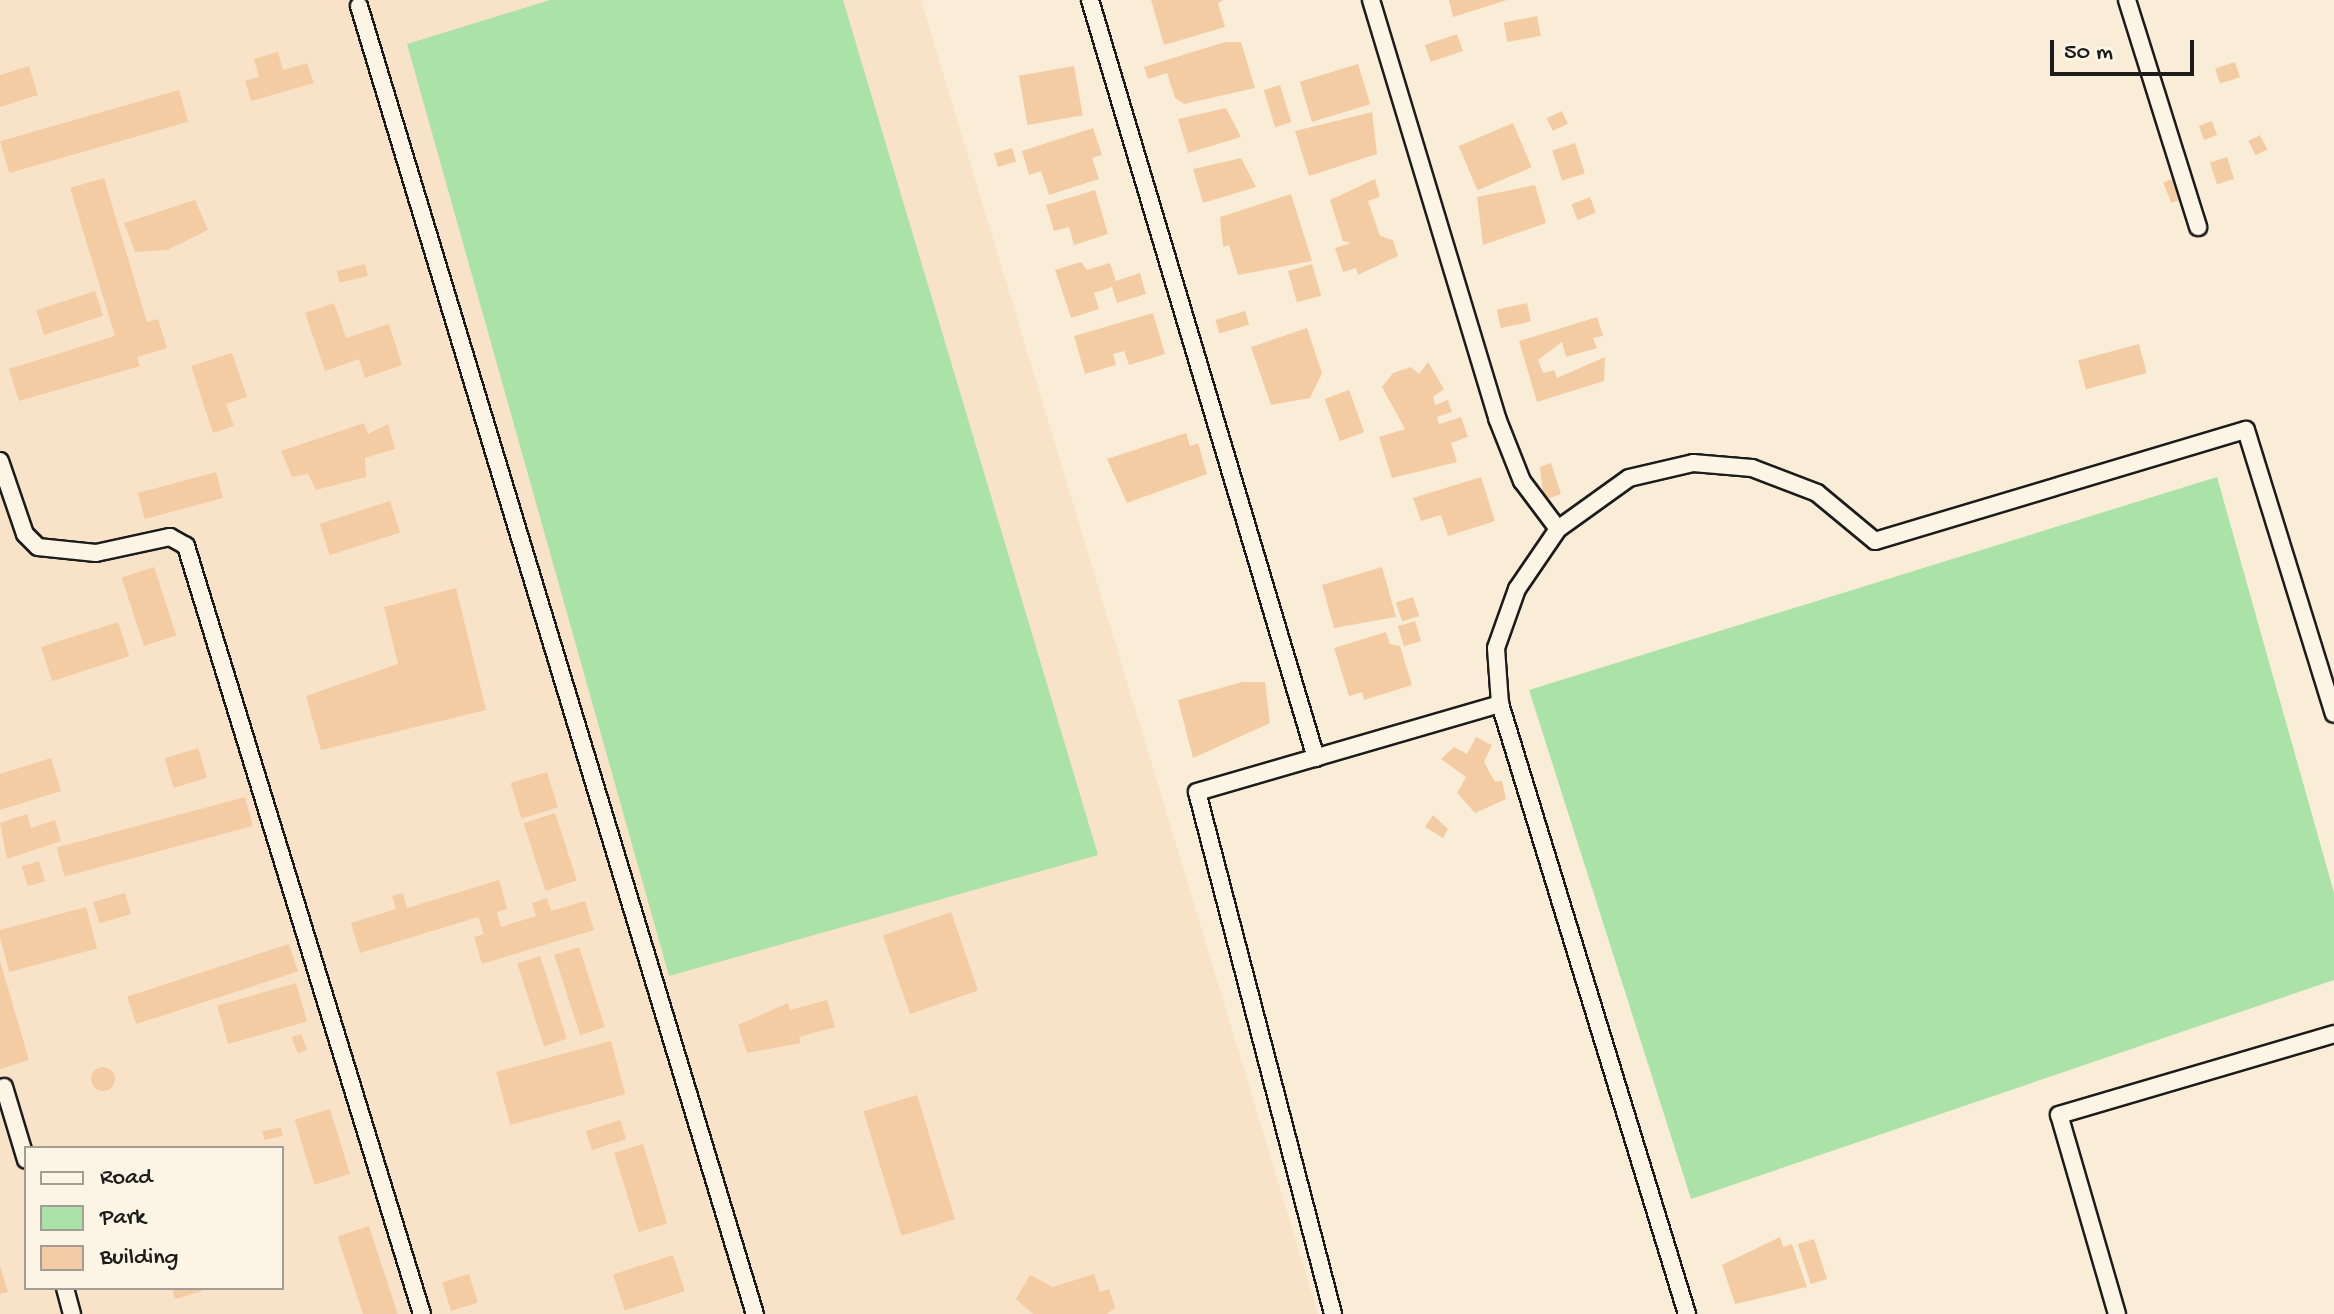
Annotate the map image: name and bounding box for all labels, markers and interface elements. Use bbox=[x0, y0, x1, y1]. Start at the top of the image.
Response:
scale bar bbox=[2054, 24, 2198, 74]
text: 50 m bbox=[2064, 39, 2113, 68]
legend bbox=[24, 1146, 284, 1290]
text: Road bbox=[100, 1164, 152, 1193]
text: Park bbox=[100, 1204, 146, 1233]
text: Building bbox=[100, 1244, 178, 1273]

